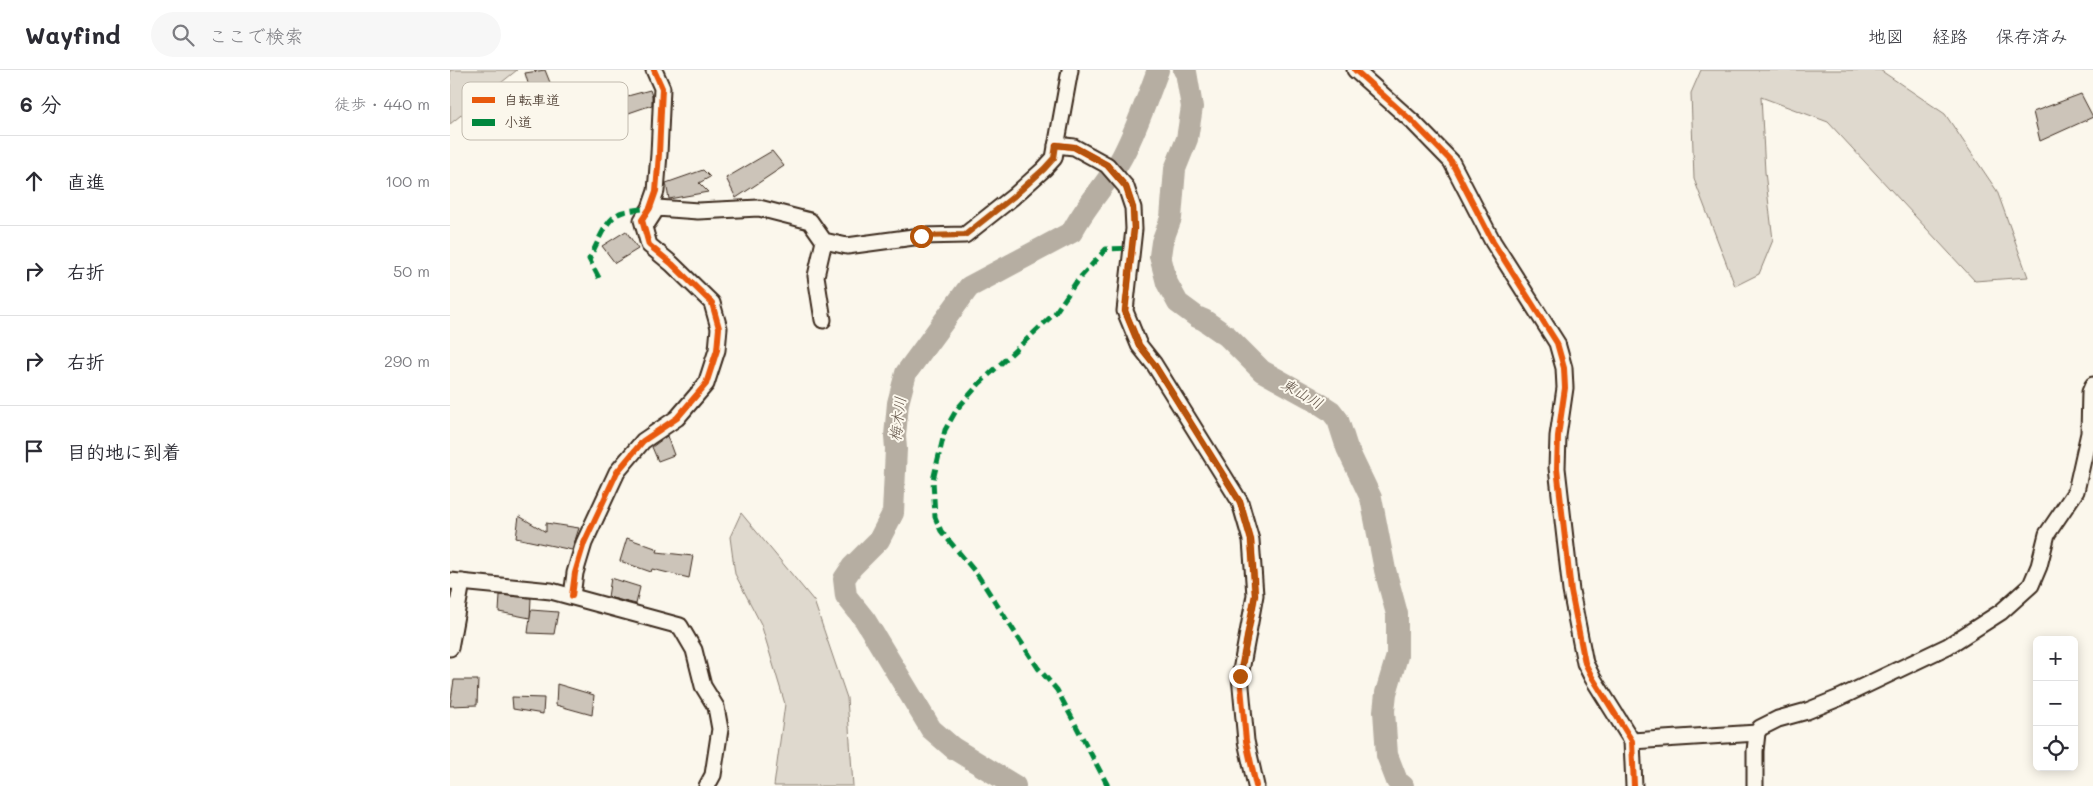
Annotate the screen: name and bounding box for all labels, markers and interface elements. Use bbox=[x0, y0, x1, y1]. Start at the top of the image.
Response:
search box bbox=[151, 12, 501, 57]
text: Wayfind bbox=[25, 19, 121, 50]
icon: search bbox=[169, 21, 197, 49]
text: ここで検索 bbox=[209, 23, 304, 48]
text: 地図 bbox=[1868, 24, 1904, 48]
text: 経路 bbox=[1932, 24, 1968, 48]
text: 保存済み bbox=[1996, 24, 2068, 48]
legend bbox=[462, 82, 628, 140]
text: 6 分 bbox=[20, 90, 61, 117]
text: 自転車道 bbox=[504, 90, 560, 109]
text: 徒歩 · 440 m bbox=[334, 93, 430, 114]
text: 小道 bbox=[504, 112, 532, 131]
icon: ahead bbox=[20, 167, 48, 195]
text: 直進 bbox=[67, 169, 105, 194]
text: 100 m bbox=[385, 170, 430, 191]
route start bbox=[910, 225, 933, 248]
icon: right bbox=[20, 257, 48, 285]
text: 右折 bbox=[67, 259, 105, 284]
text: 50 m bbox=[393, 260, 430, 281]
icon: right bbox=[20, 347, 48, 375]
text: 右折 bbox=[67, 349, 105, 374]
text: 290 m bbox=[384, 350, 430, 371]
water label: 東山川 bbox=[1278, 373, 1327, 413]
water label: 梅木川 bbox=[884, 395, 910, 442]
icon: arrive bbox=[20, 437, 48, 465]
text: 目的地に到着 bbox=[67, 439, 181, 464]
map controls bbox=[2033, 636, 2078, 771]
button: + bbox=[2033, 636, 2078, 681]
route end bbox=[1229, 665, 1252, 688]
button: − bbox=[2033, 681, 2078, 726]
button: locate bbox=[2033, 726, 2078, 771]

